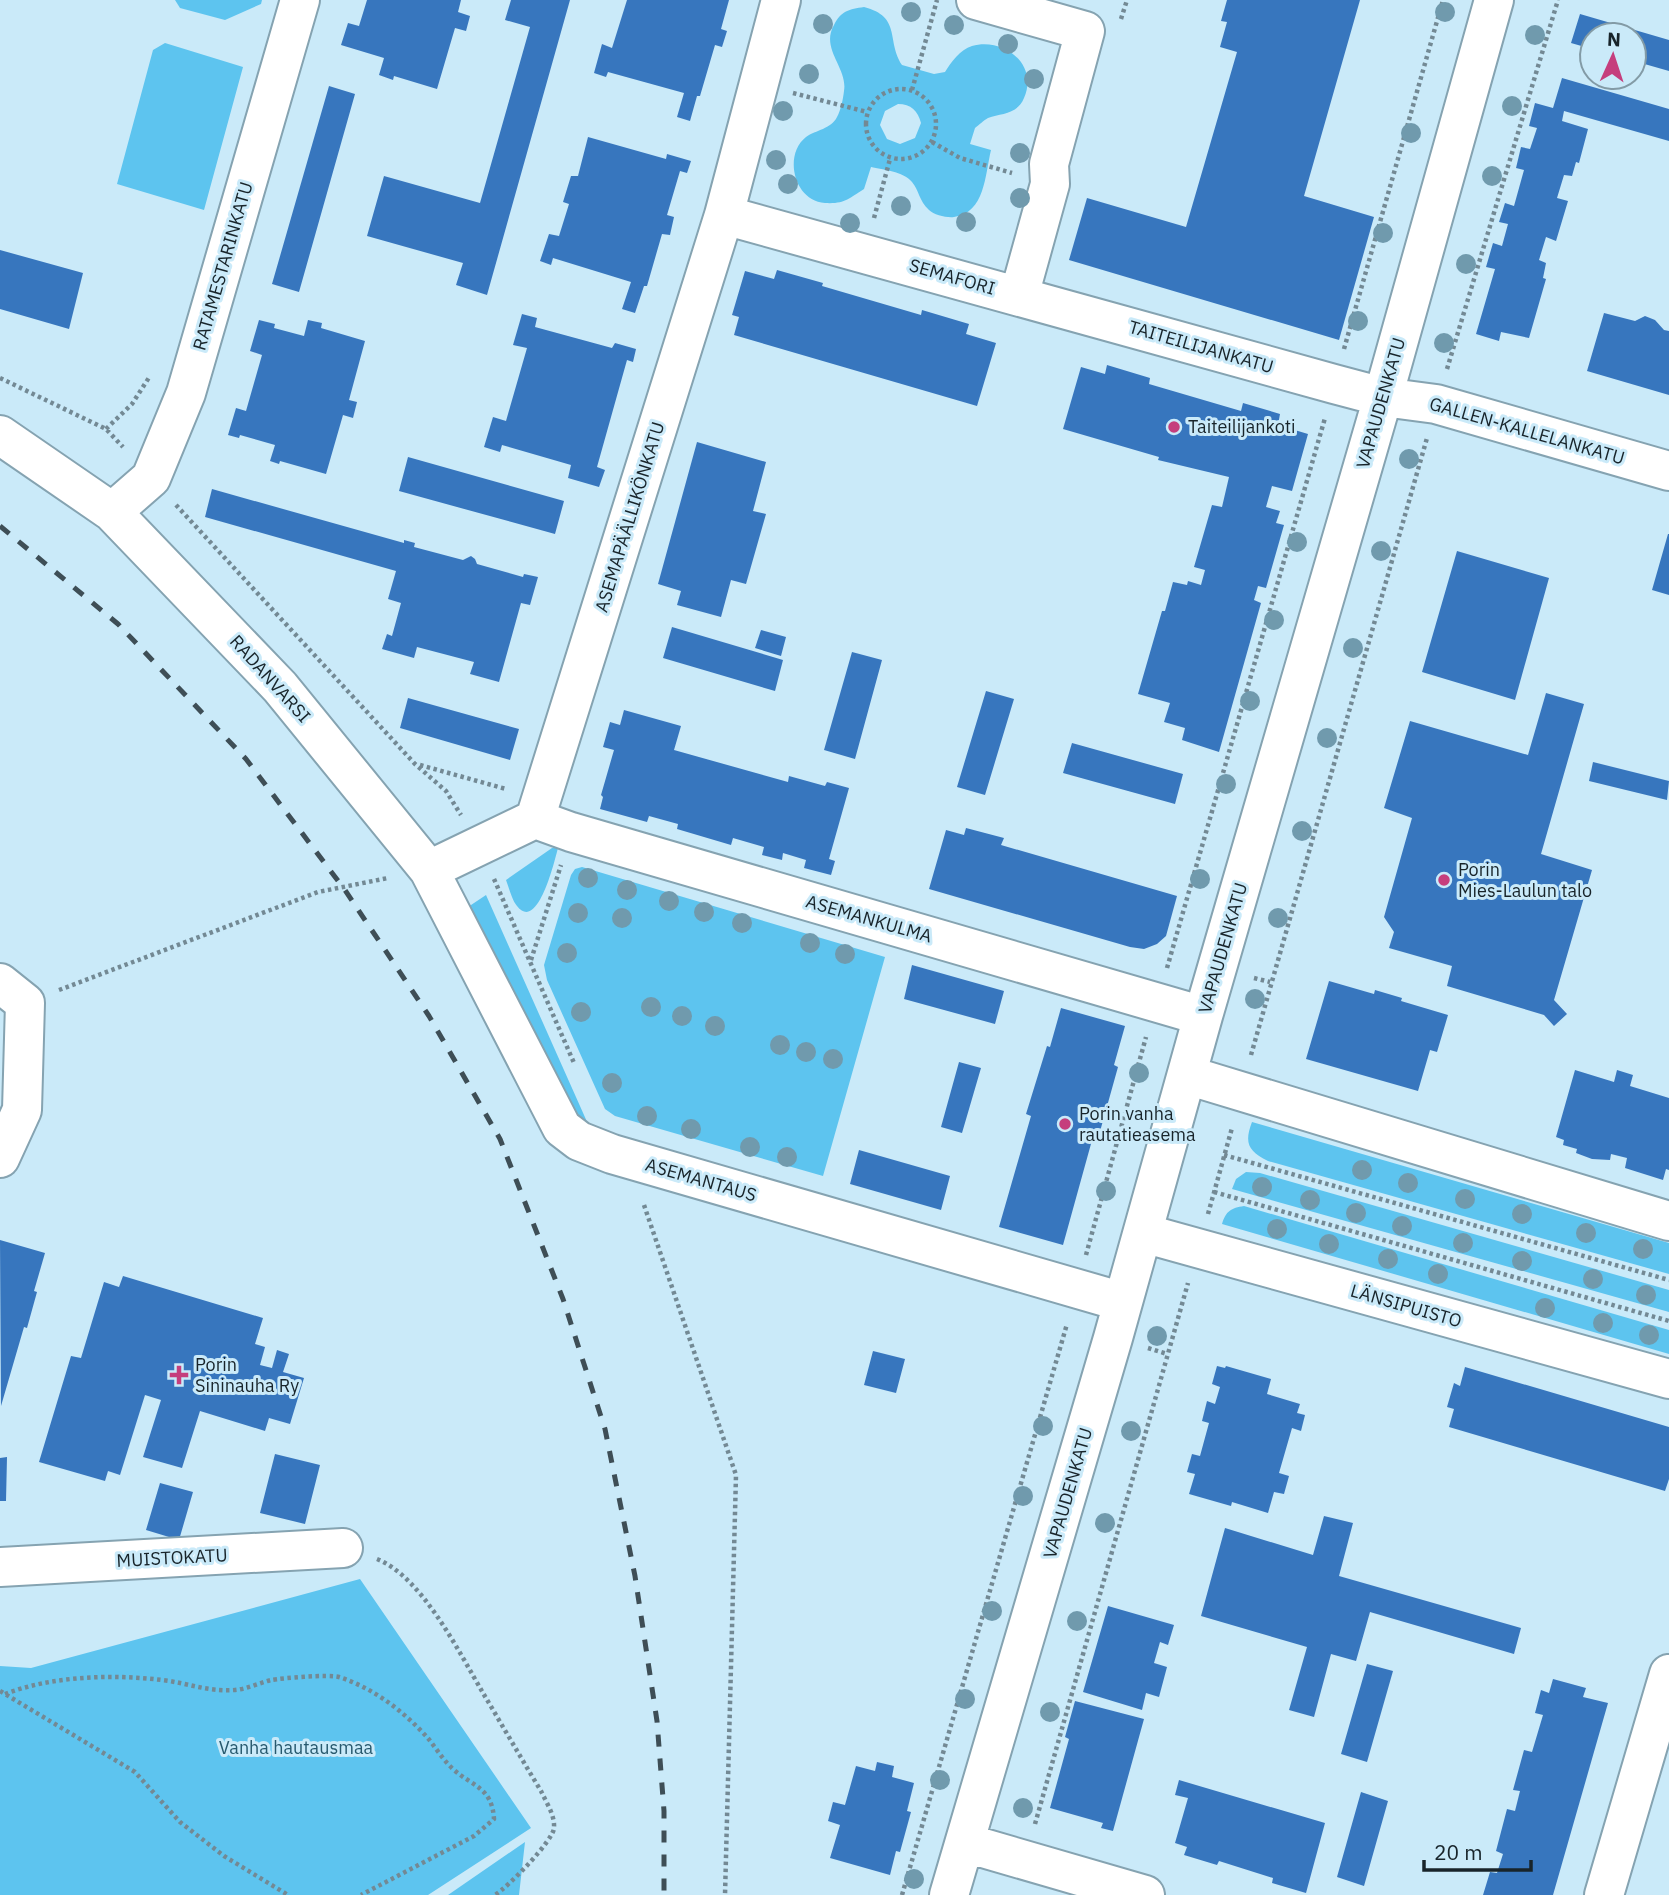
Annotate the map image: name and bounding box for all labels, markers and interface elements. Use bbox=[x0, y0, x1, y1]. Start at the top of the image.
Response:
north arrow bbox=[1578, 21, 1648, 91]
text: N bbox=[1606, 27, 1621, 51]
street label: RATAMESTARINKATU bbox=[187, 179, 258, 353]
street label: SEMAFORI bbox=[907, 253, 998, 300]
street label: TAITEILIJANKATU bbox=[1126, 315, 1276, 378]
street label: VAPAUDENKATU bbox=[1351, 335, 1410, 471]
street label: GALLEN-KALLELANKATU bbox=[1427, 392, 1627, 469]
place label: Taiteilijankoti bbox=[1188, 415, 1296, 438]
street label: ASEMAPÄÄLLIKÖNKATU bbox=[590, 419, 669, 615]
marker: Taiteilijankoti bbox=[1166, 419, 1182, 435]
street label: RADANVARSI bbox=[225, 630, 316, 727]
place label: Porin Mies-Laulun talo bbox=[1458, 858, 1592, 902]
marker: Porin Mies-Laulun talo bbox=[1436, 872, 1452, 888]
street label: VAPAUDENKATU bbox=[1193, 880, 1252, 1016]
street label: ASEMANKULMA bbox=[803, 890, 935, 948]
place label: Porin vanha rautatieasema bbox=[1079, 1102, 1196, 1146]
marker: Porin vanha rautatieasema bbox=[1057, 1116, 1073, 1132]
street label: ASEMANTAUS bbox=[643, 1153, 759, 1206]
street label: LÄNSIPUISTO bbox=[1348, 1279, 1464, 1332]
place label: Porin Sininauha Ry bbox=[195, 1353, 299, 1397]
marker: Porin Sininauha Ry bbox=[169, 1365, 189, 1385]
street label: VAPAUDENKATU bbox=[1038, 1425, 1097, 1561]
street label: MUISTOKATU bbox=[116, 1543, 228, 1572]
park label: Vanha hautausmaa bbox=[219, 1736, 374, 1759]
scale bar bbox=[1424, 1828, 1531, 1872]
text: 20 m bbox=[1434, 1838, 1483, 1866]

